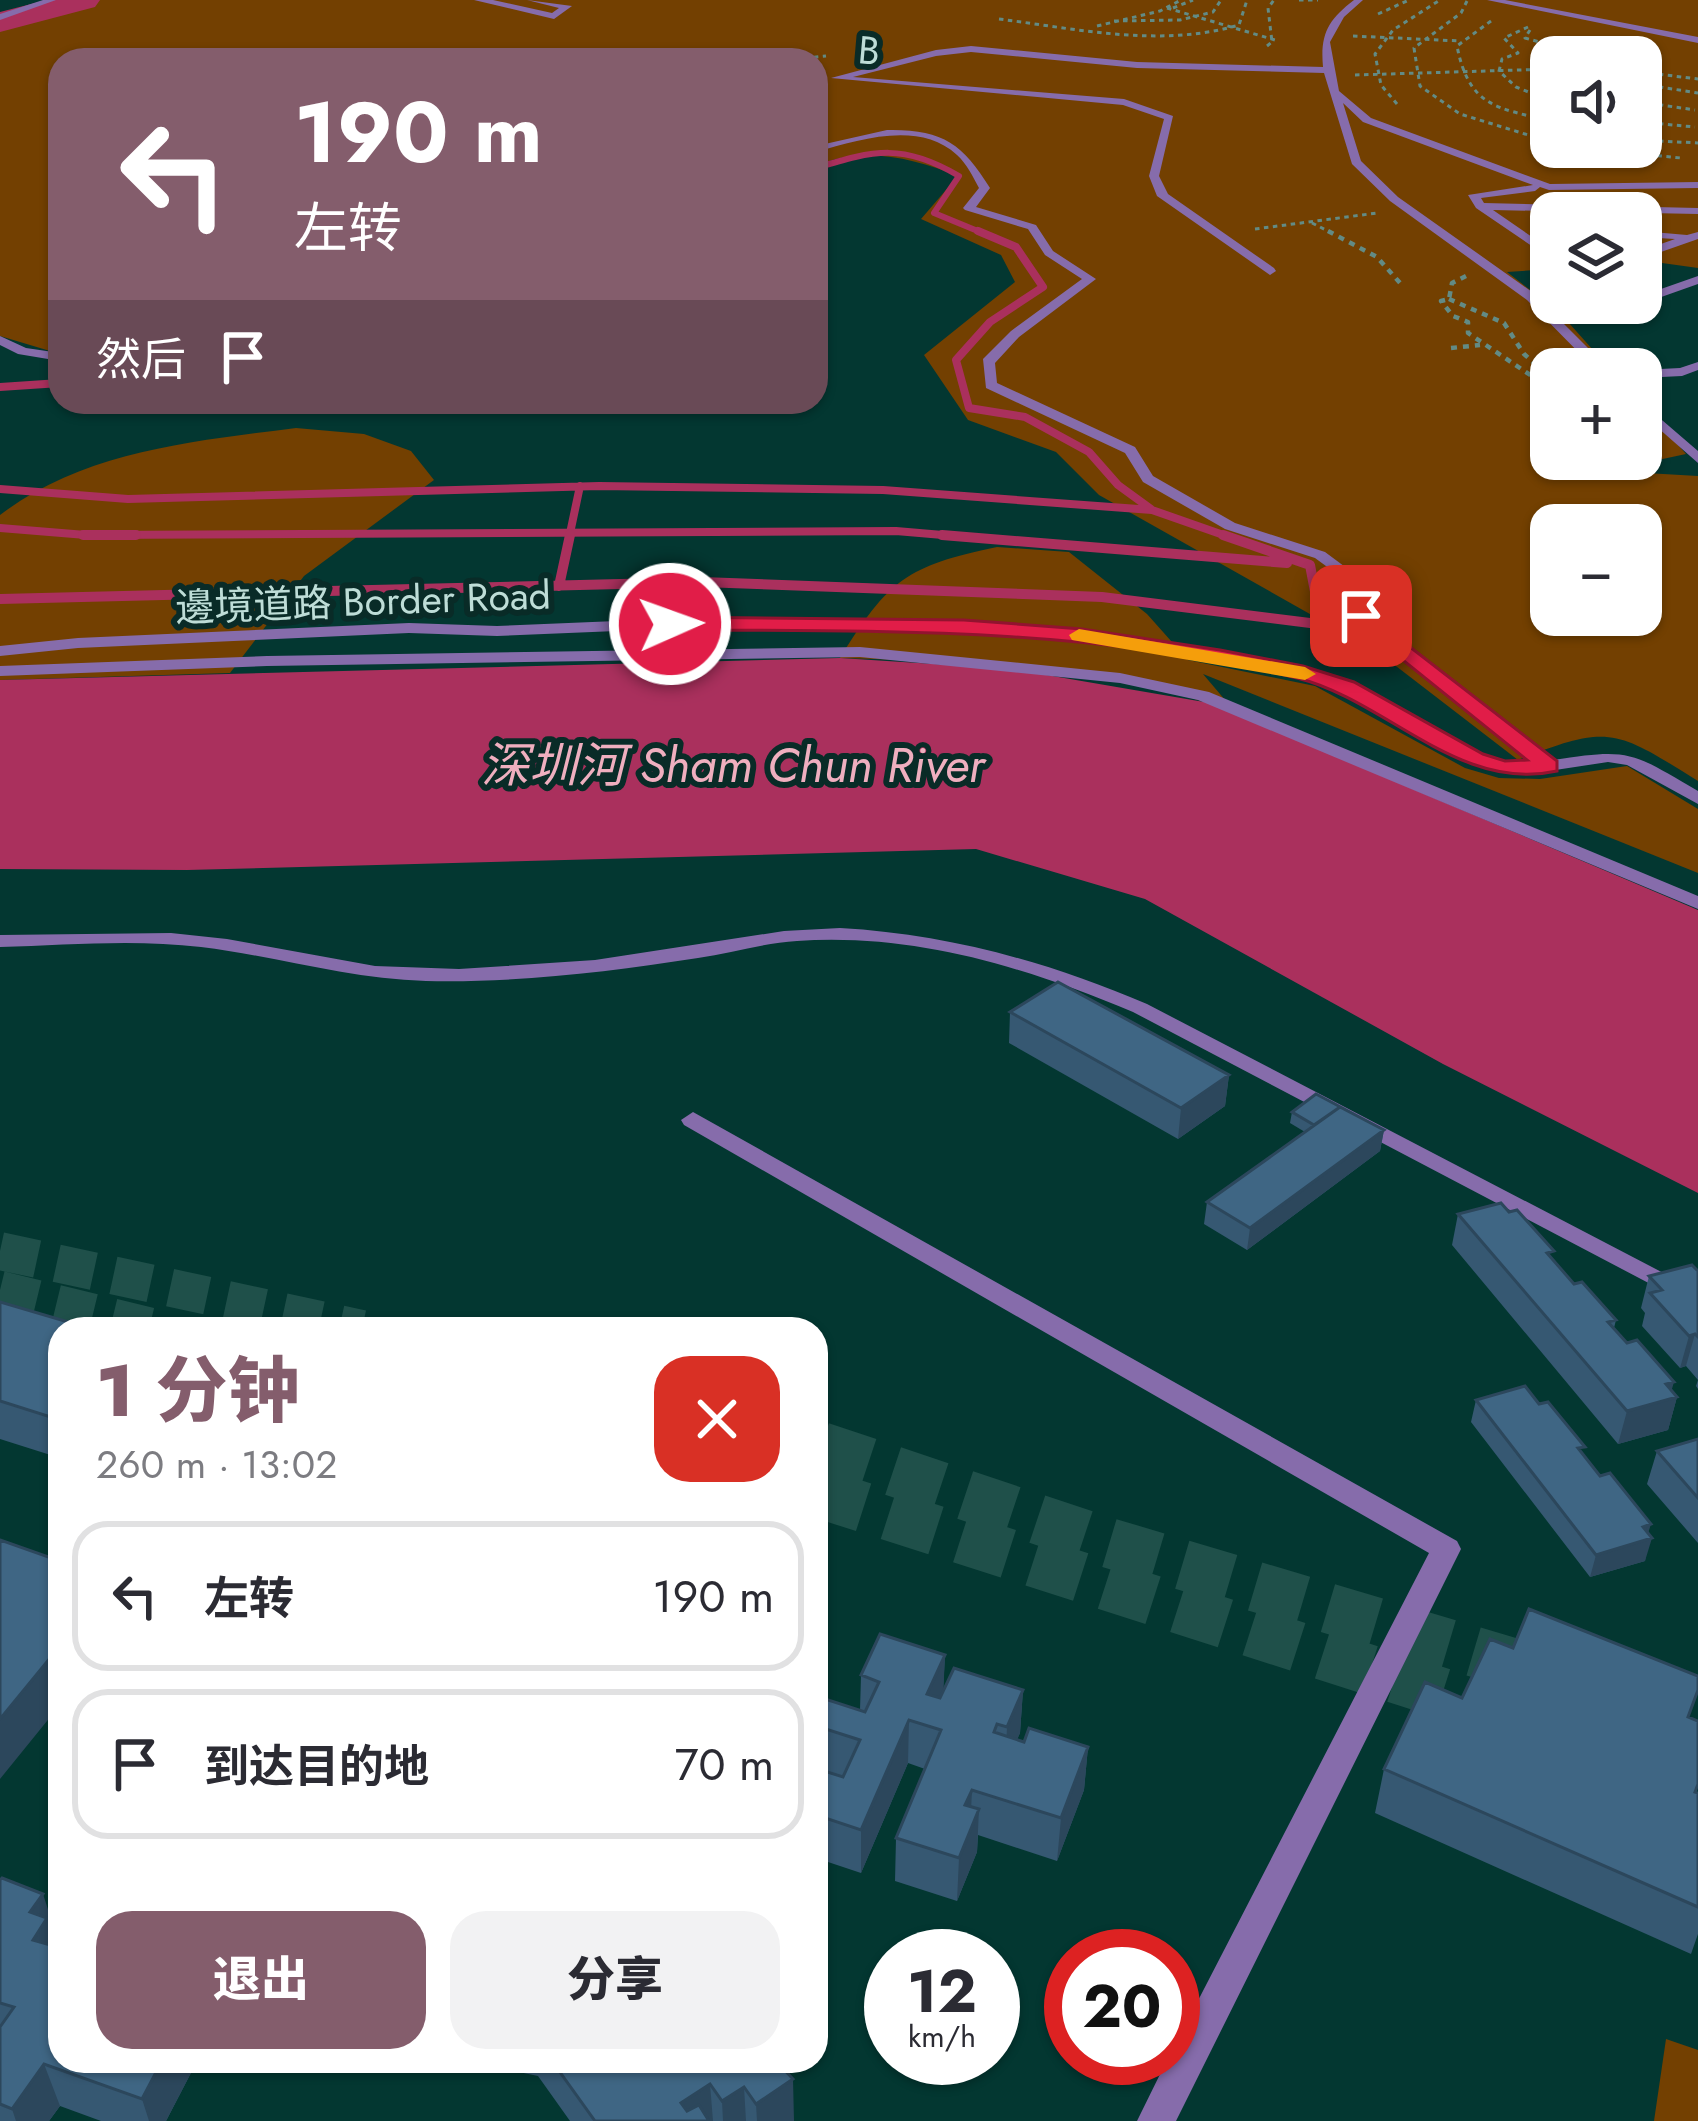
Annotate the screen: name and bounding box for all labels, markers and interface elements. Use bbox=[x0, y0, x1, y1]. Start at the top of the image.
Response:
street label: B bbox=[856, 21, 882, 80]
map controls bbox=[1530, 36, 1662, 636]
button: sound bbox=[1530, 36, 1662, 168]
text: 190 m bbox=[294, 72, 543, 194]
icon: left bbox=[96, 96, 252, 252]
text: 左转 bbox=[294, 189, 402, 267]
button: layers bbox=[1530, 192, 1662, 324]
icon: arrive bbox=[210, 324, 276, 390]
text: 然后 bbox=[96, 327, 186, 392]
button: + bbox=[1530, 348, 1662, 480]
button: − bbox=[1530, 504, 1662, 636]
position arrow bbox=[607, 561, 733, 687]
pin bbox=[1310, 565, 1412, 667]
street label: 邊境道路 Border Road bbox=[174, 566, 552, 637]
icon: arrive bbox=[1328, 583, 1394, 649]
water label: 深圳河 Sham Chun River bbox=[481, 731, 988, 800]
text: 1 分钟 bbox=[96, 1339, 300, 1443]
button: close bbox=[654, 1356, 780, 1482]
text: 260 m · 13:02 bbox=[96, 1436, 337, 1493]
icon: left bbox=[102, 1563, 168, 1629]
text: 190 m bbox=[652, 1564, 774, 1629]
text: 左转 bbox=[204, 1566, 294, 1631]
icon: arrive bbox=[102, 1731, 168, 1797]
text: 70 m bbox=[675, 1732, 774, 1797]
text: 到达目的地 bbox=[204, 1734, 429, 1799]
button: 退出 bbox=[96, 1911, 426, 2049]
button: 分享 bbox=[450, 1911, 780, 2049]
speed limit sign: 20 bbox=[1044, 1929, 1200, 2085]
text: 12 bbox=[907, 1948, 977, 2035]
text: km/h bbox=[908, 2015, 976, 2058]

